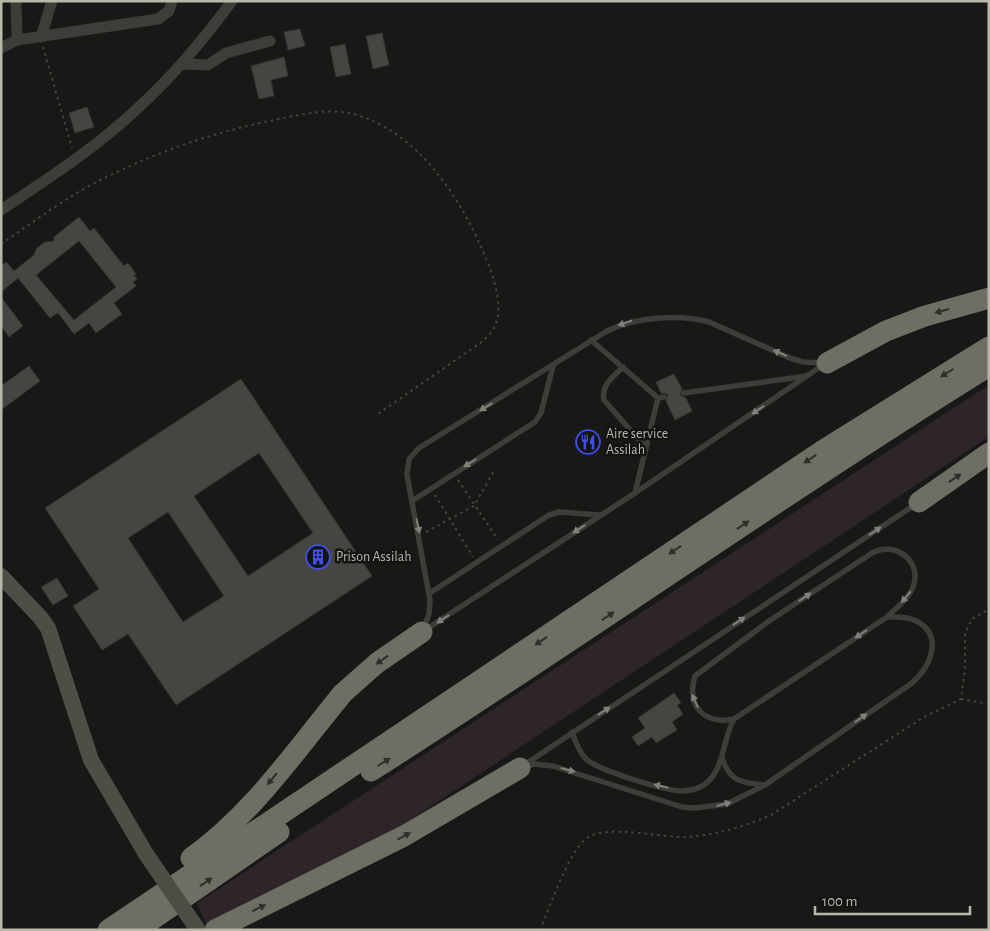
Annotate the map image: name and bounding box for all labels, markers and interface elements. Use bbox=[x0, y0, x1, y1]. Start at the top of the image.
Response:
one-way arrow bbox=[934, 307, 949, 315]
one-way arrow bbox=[617, 319, 632, 327]
one-way arrow bbox=[773, 349, 787, 357]
one-way arrow bbox=[941, 368, 954, 377]
one-way arrow bbox=[479, 402, 492, 411]
one-way arrow bbox=[751, 405, 764, 415]
place label: Aire service Assilah bbox=[606, 427, 668, 457]
restaurant icon: Aire service Assilah bbox=[575, 429, 601, 455]
one-way arrow bbox=[803, 454, 817, 464]
one-way arrow bbox=[464, 459, 477, 468]
one-way arrow bbox=[948, 473, 961, 483]
one-way arrow bbox=[414, 519, 422, 534]
one-way arrow bbox=[736, 520, 749, 530]
one-way arrow bbox=[572, 524, 585, 534]
one-way arrow bbox=[868, 527, 881, 536]
building icon: Prison Assilah bbox=[305, 544, 331, 570]
one-way arrow bbox=[669, 545, 682, 555]
place label: Prison Assilah bbox=[336, 550, 412, 564]
one-way arrow bbox=[901, 590, 912, 603]
one-way arrow bbox=[798, 592, 812, 602]
one-way arrow bbox=[601, 611, 614, 620]
one-way arrow bbox=[436, 614, 450, 623]
one-way arrow bbox=[732, 616, 746, 626]
one-way arrow bbox=[855, 629, 868, 639]
one-way arrow bbox=[534, 636, 547, 646]
one-way arrow bbox=[375, 655, 388, 665]
one-way arrow bbox=[691, 694, 699, 708]
one-way arrow bbox=[597, 706, 610, 716]
one-way arrow bbox=[854, 713, 868, 723]
one-way arrow bbox=[378, 758, 391, 767]
one-way arrow bbox=[560, 767, 575, 775]
one-way arrow bbox=[267, 773, 278, 785]
one-way arrow bbox=[654, 782, 669, 790]
one-way arrow bbox=[716, 800, 732, 808]
one-way arrow bbox=[397, 831, 411, 840]
one-way arrow bbox=[199, 877, 212, 887]
scale bar bbox=[815, 884, 970, 916]
text: 100 m bbox=[822, 894, 857, 909]
one-way arrow bbox=[251, 904, 266, 912]

